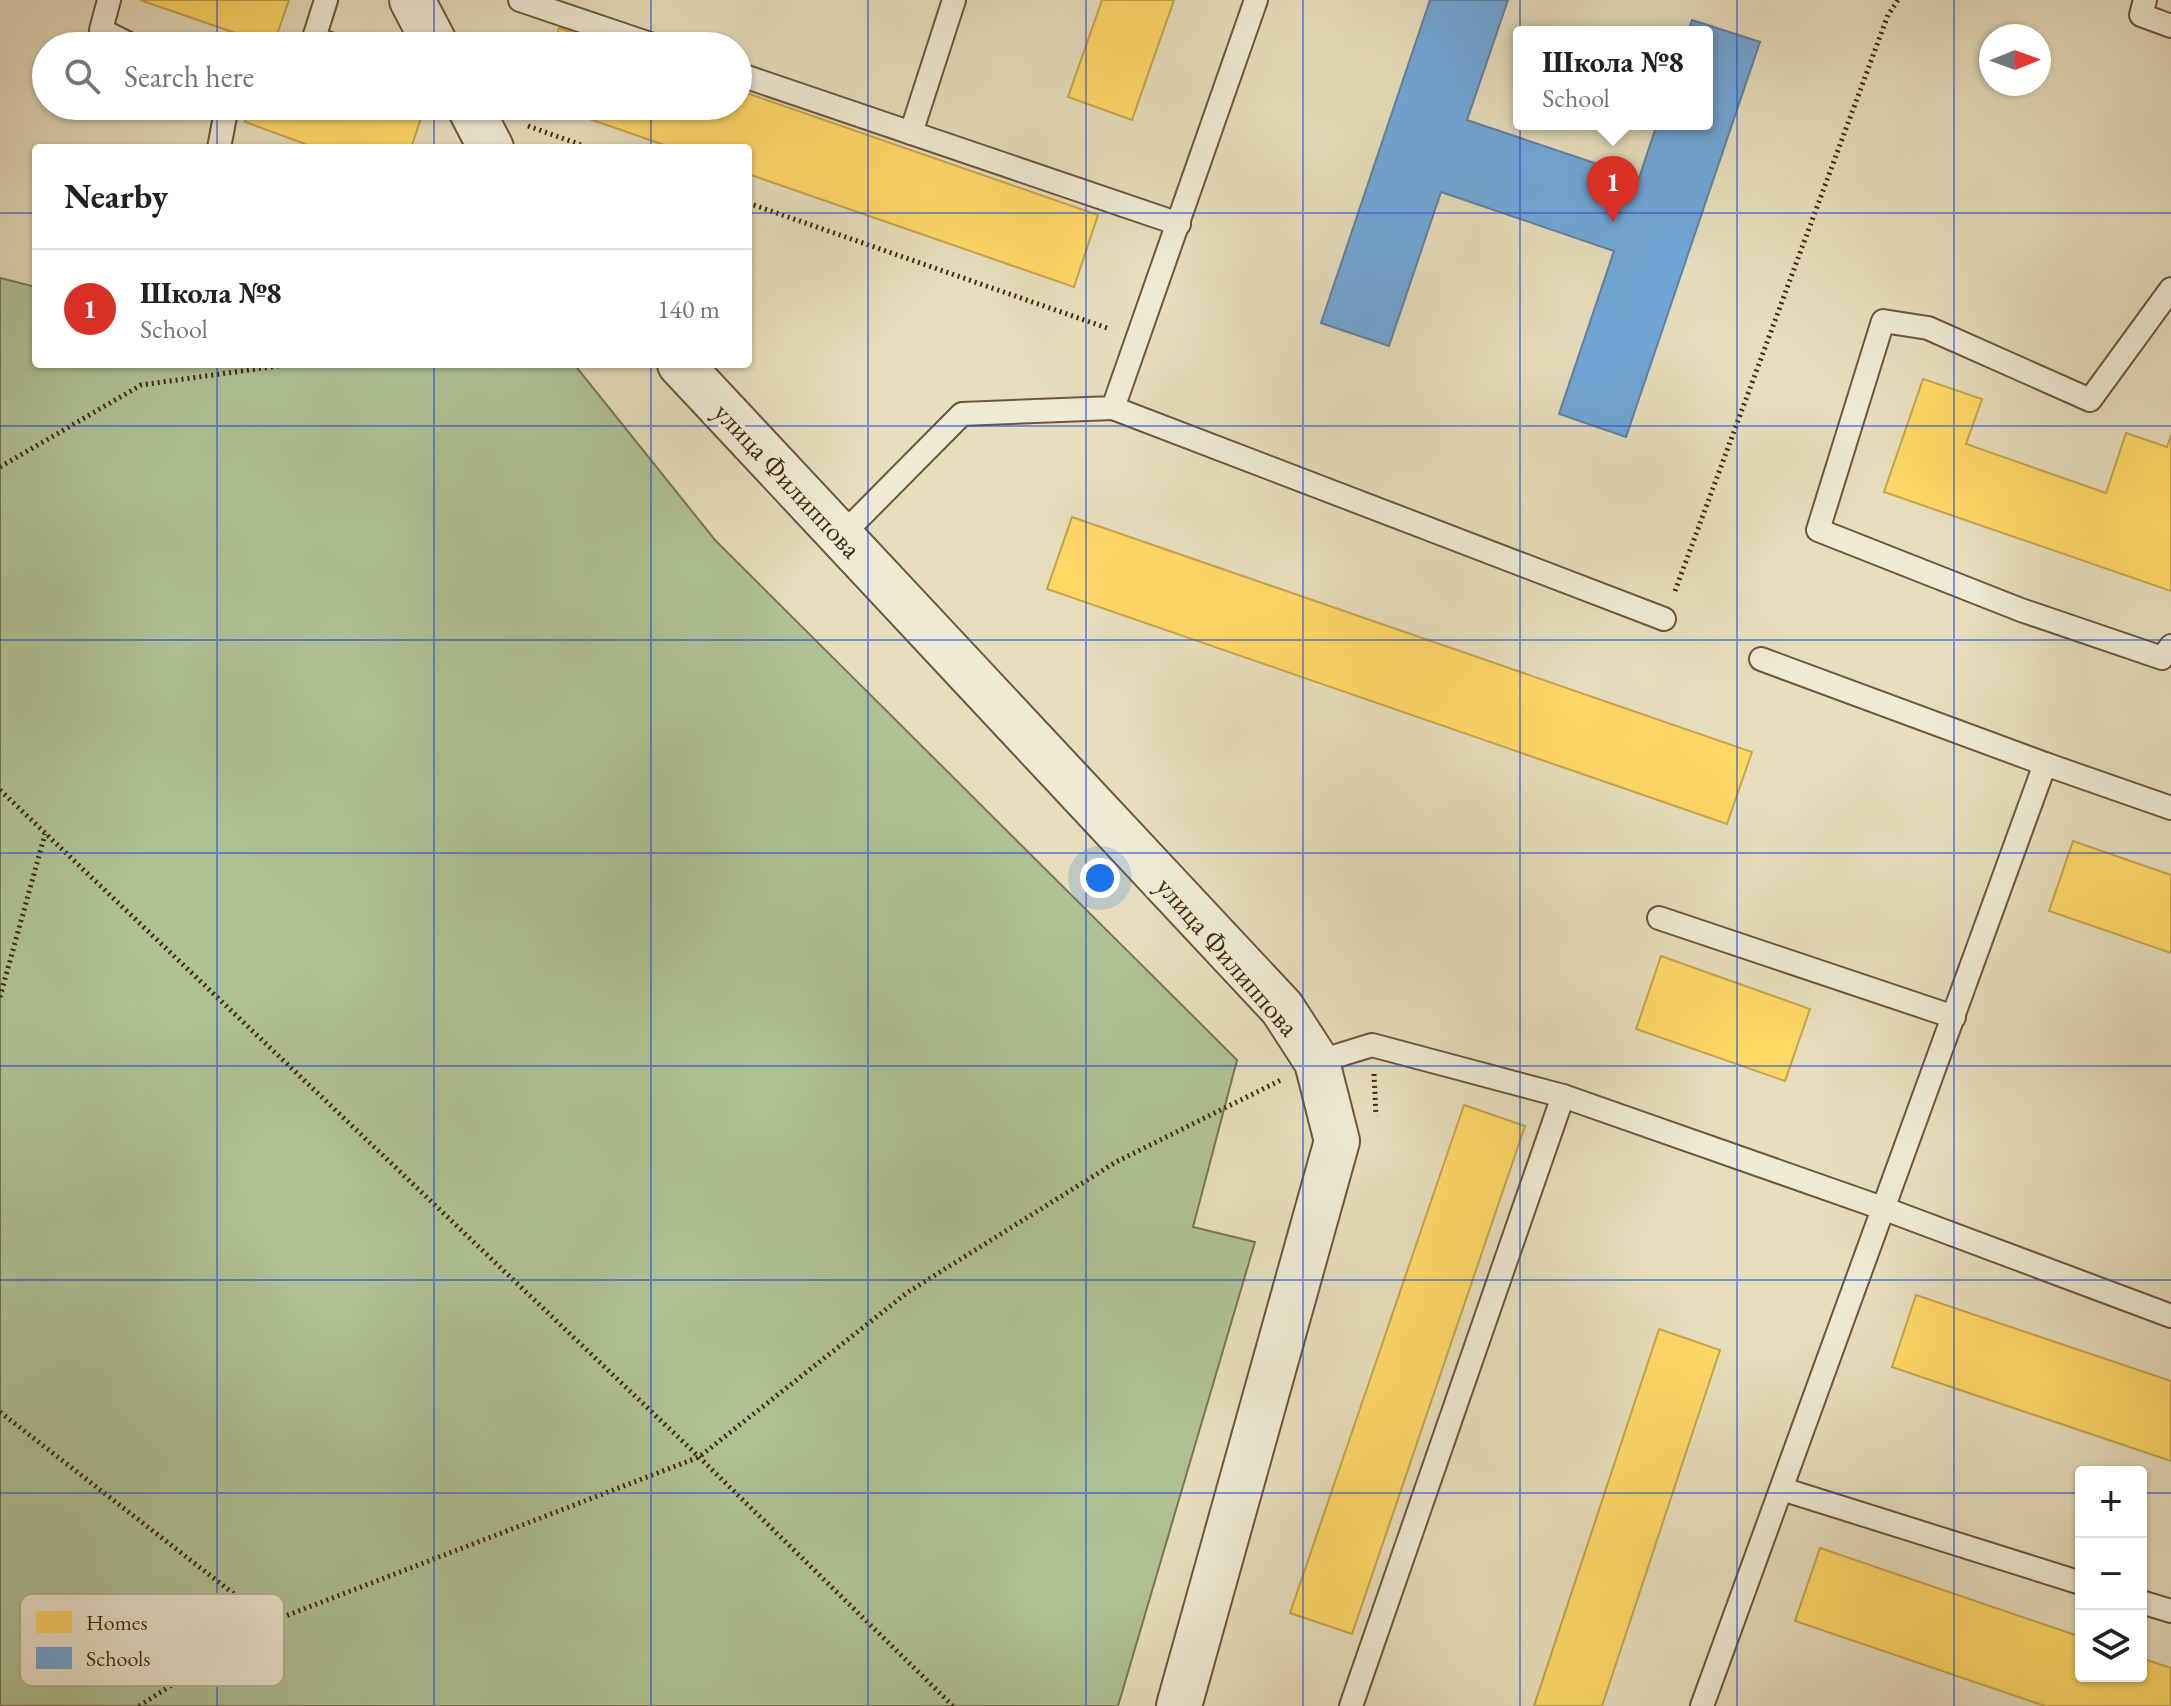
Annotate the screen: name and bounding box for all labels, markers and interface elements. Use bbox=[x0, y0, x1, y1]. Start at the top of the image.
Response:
north arrow bbox=[1979, 24, 2051, 96]
popup bbox=[1513, 26, 1713, 130]
search box bbox=[32, 32, 752, 120]
text: Школа №8 bbox=[1542, 42, 1684, 81]
icon: search bbox=[60, 54, 104, 98]
text: Search here bbox=[124, 57, 254, 96]
text: School bbox=[1542, 81, 1610, 115]
pin: 1 bbox=[1587, 156, 1639, 222]
text: Nearby bbox=[64, 174, 168, 218]
text: Школа №8 bbox=[140, 273, 282, 312]
text: 1 bbox=[83, 292, 97, 326]
text: 140 m bbox=[657, 292, 720, 326]
text: School bbox=[140, 312, 208, 346]
street label: улица Филиппова bbox=[706, 394, 870, 566]
your location bbox=[1080, 858, 1120, 898]
street label: улица Филиппова bbox=[1149, 869, 1308, 1044]
map controls bbox=[2075, 1466, 2147, 1682]
button: + bbox=[2075, 1466, 2147, 1538]
button: − bbox=[2075, 1538, 2147, 1610]
legend bbox=[20, 1594, 284, 1686]
text: Homes bbox=[86, 1608, 148, 1637]
button: layers bbox=[2075, 1610, 2147, 1682]
text: Schools bbox=[86, 1644, 150, 1673]

